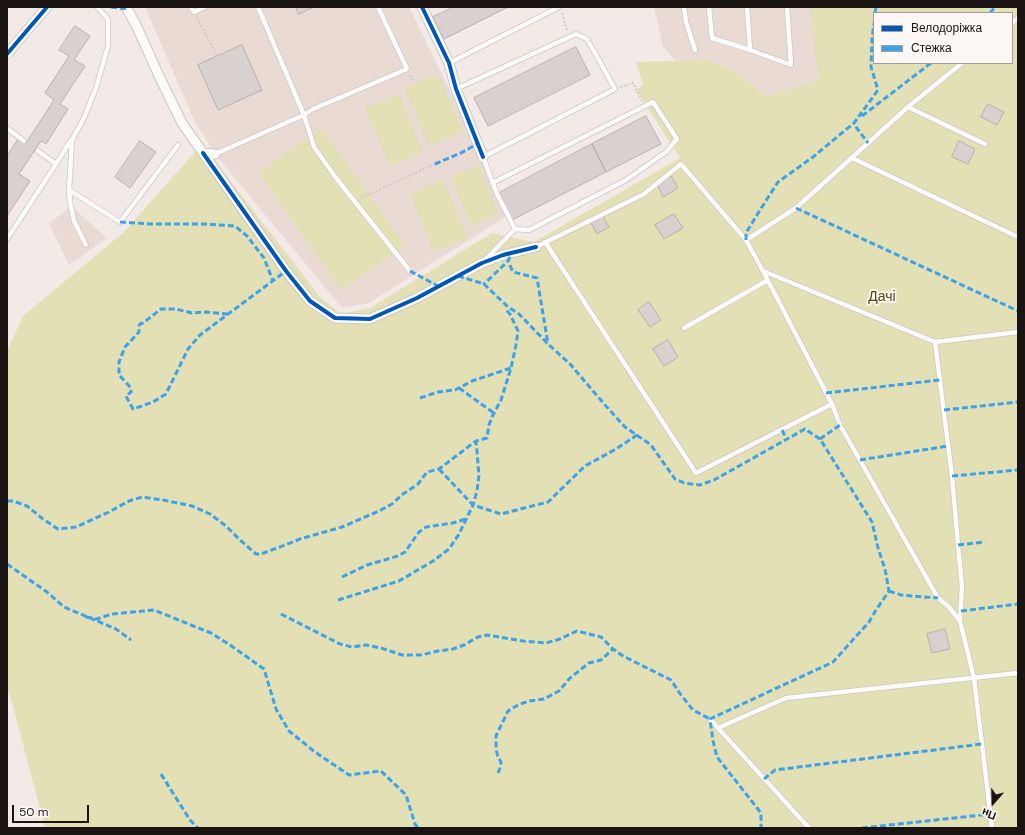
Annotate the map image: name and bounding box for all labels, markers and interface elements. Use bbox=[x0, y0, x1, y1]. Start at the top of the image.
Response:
legend bbox=[873, 12, 1013, 64]
text: Велодоріжка bbox=[911, 20, 982, 36]
text: Стежка bbox=[911, 40, 952, 56]
park label: Дачі bbox=[868, 289, 896, 305]
north arrow bbox=[973, 783, 1013, 823]
scale bar bbox=[14, 797, 91, 823]
text: 50 m bbox=[19, 804, 48, 820]
text: Пн bbox=[980, 805, 998, 823]

